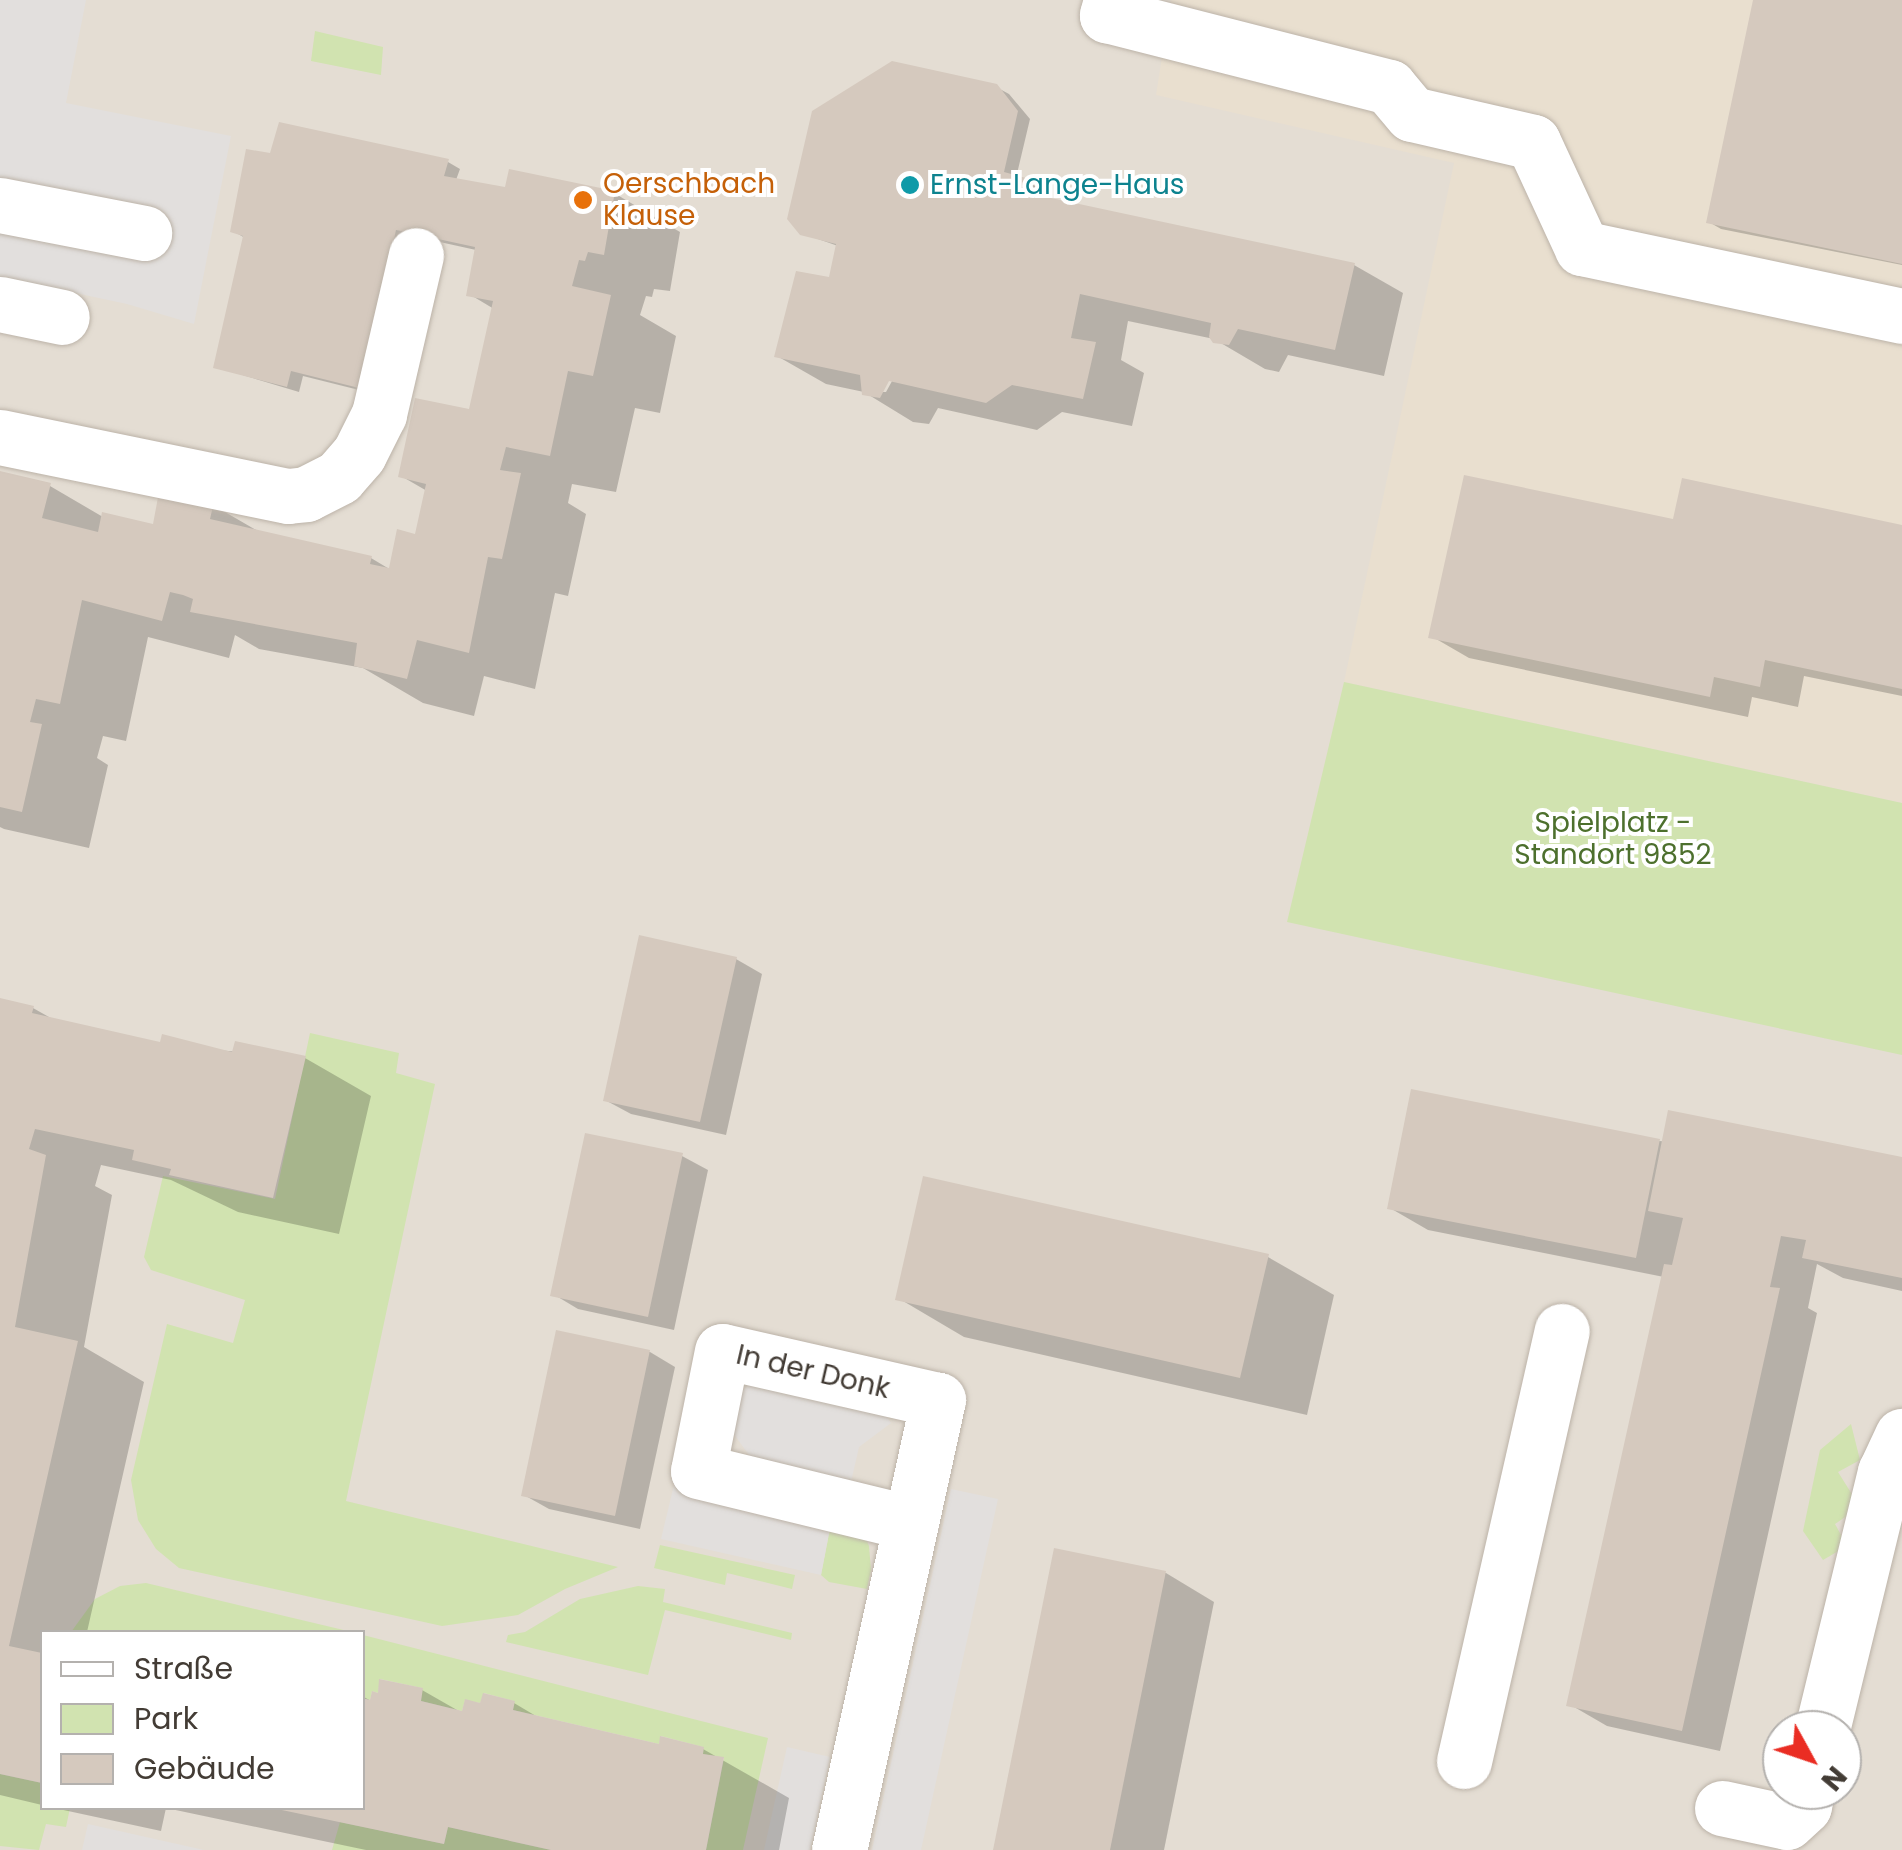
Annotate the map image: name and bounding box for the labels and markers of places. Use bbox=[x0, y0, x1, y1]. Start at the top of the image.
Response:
place label: Oerschbach Klause bbox=[603, 167, 775, 233]
place label: Ernst-Lange-Haus bbox=[930, 168, 1184, 202]
marker: Ernst-Lange-Haus bbox=[899, 174, 921, 196]
marker: Oerschbach Klause bbox=[572, 189, 594, 211]

